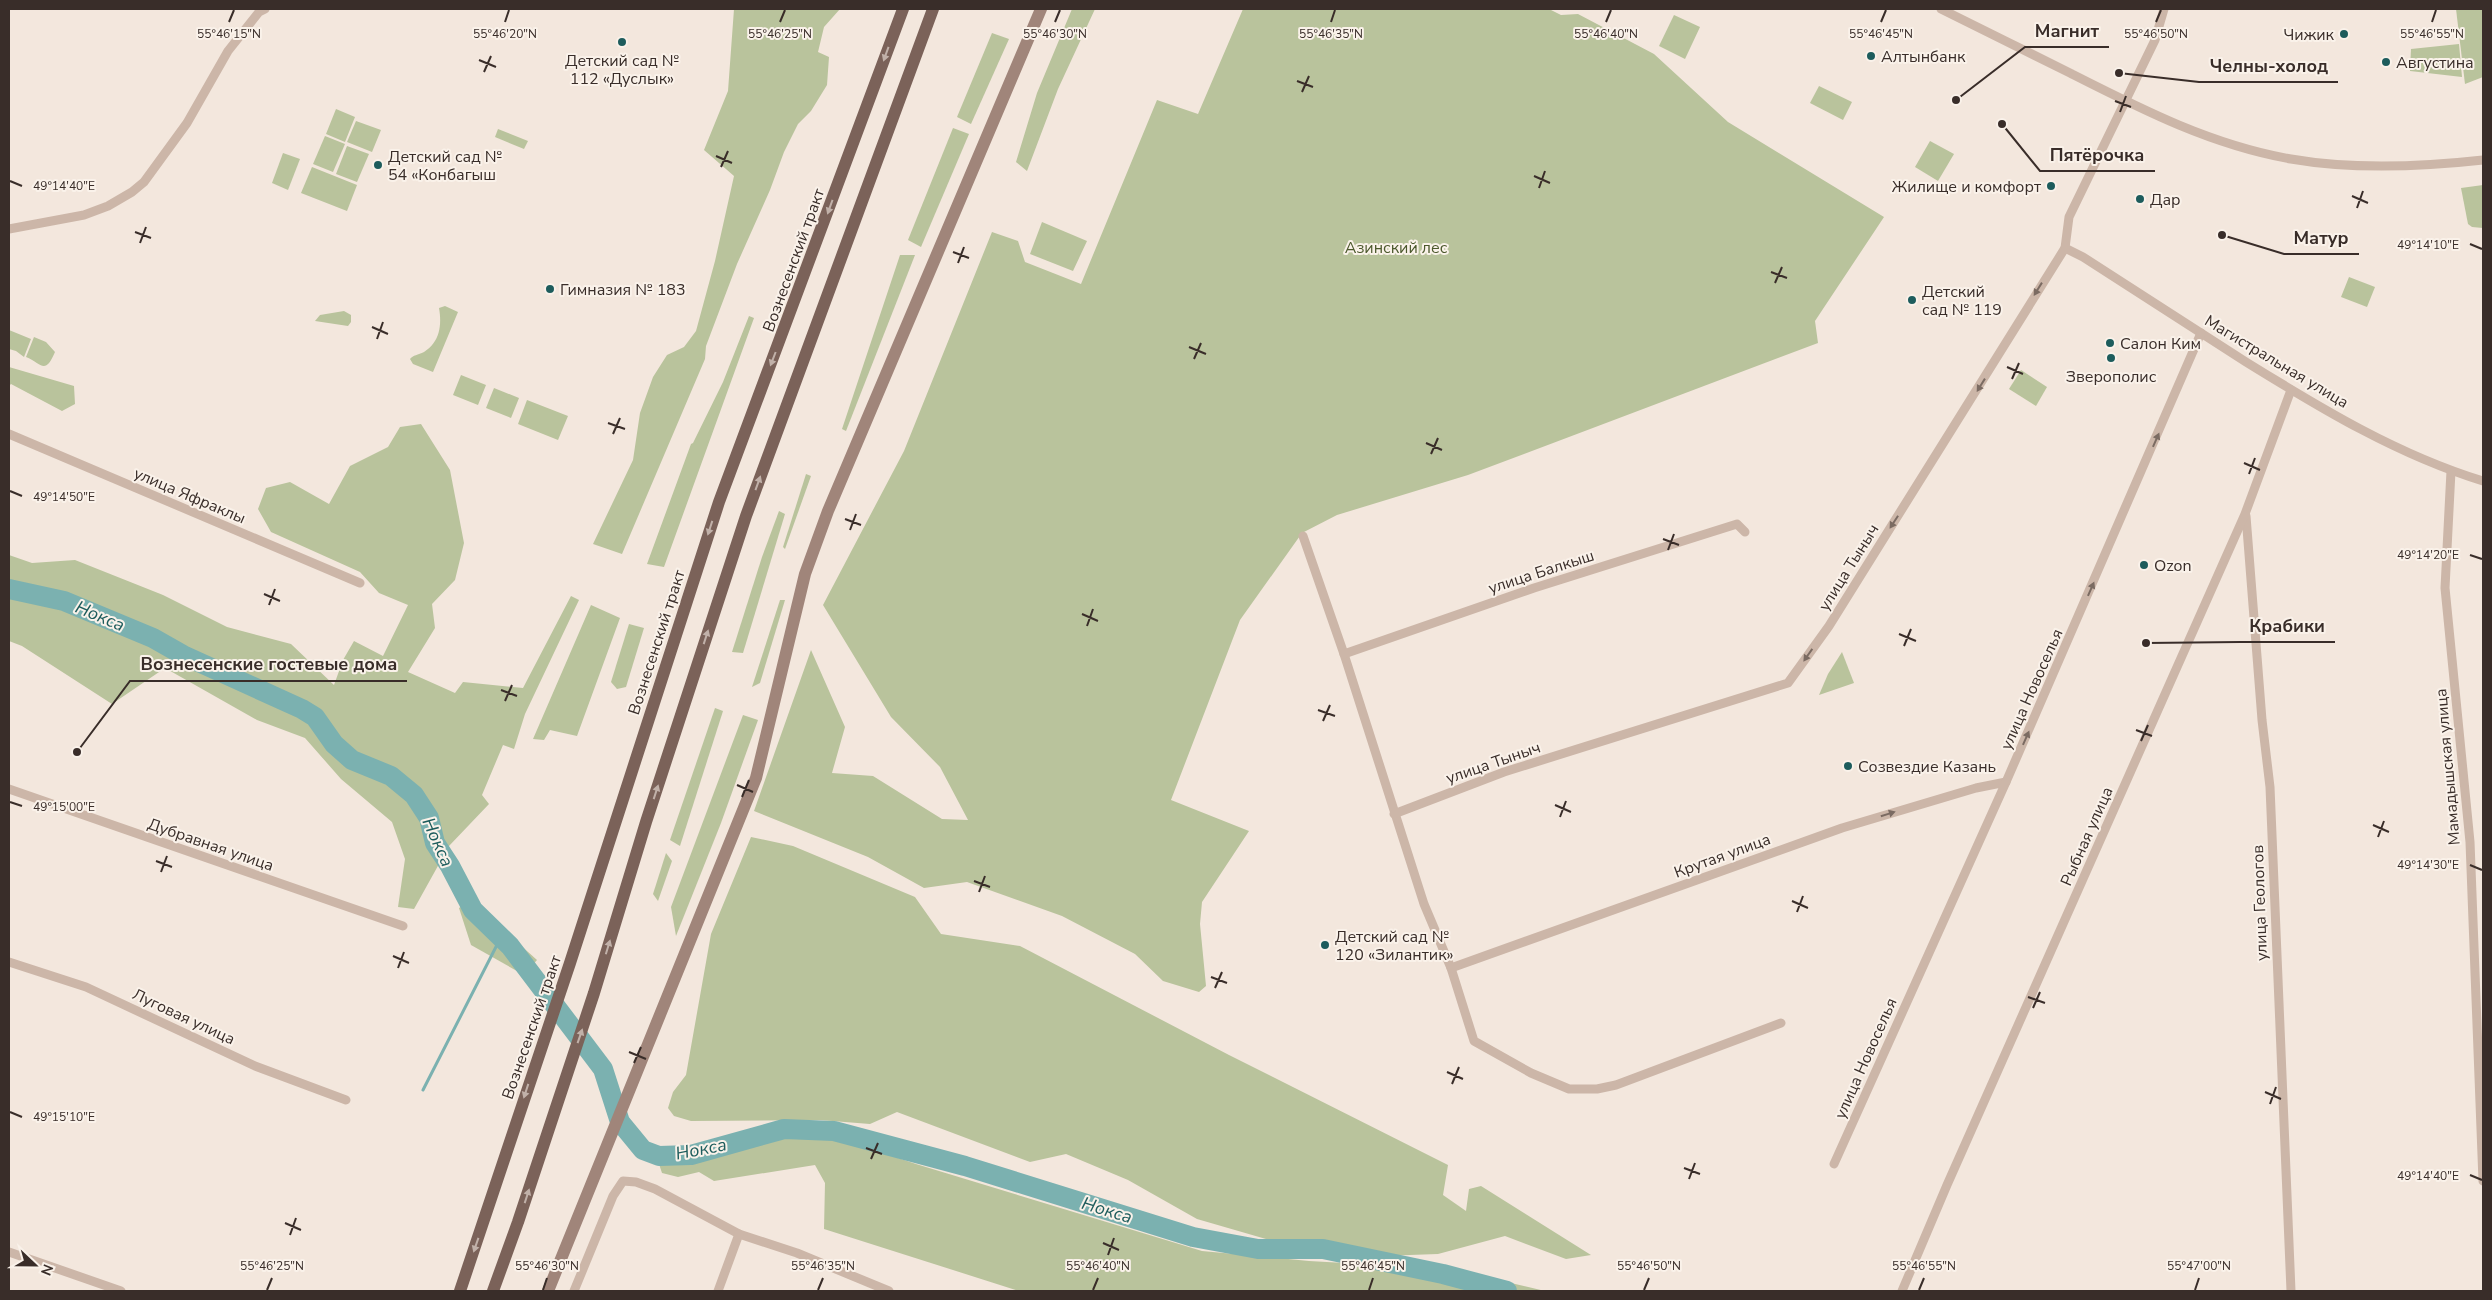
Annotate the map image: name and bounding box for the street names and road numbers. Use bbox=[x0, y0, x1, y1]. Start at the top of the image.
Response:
street label: Вознесенский тракт bbox=[758, 185, 830, 335]
street label: Магистральная улица bbox=[2200, 310, 2353, 414]
street label: улица Яфраклы bbox=[130, 462, 249, 529]
street label: улица Тыныч bbox=[1813, 520, 1884, 615]
street label: улица Балкыш bbox=[1486, 544, 1597, 599]
street label: Вознесенский тракт bbox=[623, 566, 691, 718]
street label: улица Новоселья bbox=[1995, 625, 2069, 754]
street label: Мамадышская улица bbox=[2430, 688, 2466, 846]
street label: улица Тыныч bbox=[1443, 736, 1544, 789]
street label: Рыбная улица bbox=[2055, 783, 2119, 889]
street label: Дубравная улица bbox=[145, 813, 277, 877]
street label: Крутая улица bbox=[1671, 828, 1774, 884]
street label: улица Геологов bbox=[2247, 844, 2273, 961]
street label: Вознесенский тракт bbox=[497, 951, 567, 1102]
street label: Луговая улица bbox=[129, 983, 239, 1050]
street label: улица Новоселья bbox=[1829, 994, 1903, 1123]

